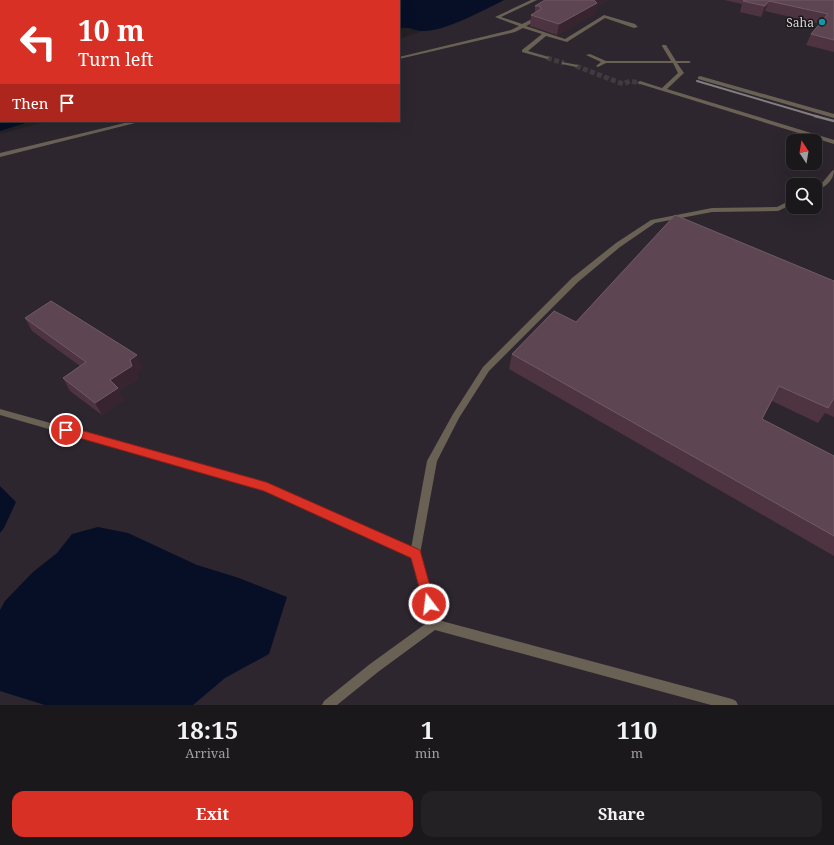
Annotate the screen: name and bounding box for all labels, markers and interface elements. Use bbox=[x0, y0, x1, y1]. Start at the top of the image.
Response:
text: 10 m bbox=[78, 11, 145, 49]
place label: Saha bbox=[786, 14, 814, 31]
icon: left bbox=[12, 16, 64, 68]
marker: Saha bbox=[817, 17, 827, 27]
text: Turn left bbox=[78, 47, 153, 71]
icon: arrive bbox=[56, 92, 78, 114]
text: Then bbox=[12, 93, 48, 113]
north arrow bbox=[786, 134, 822, 170]
map controls bbox=[786, 134, 822, 214]
button: search bbox=[786, 178, 822, 214]
pin bbox=[49, 413, 83, 447]
icon: arrive bbox=[55, 419, 77, 441]
position arrow bbox=[408, 583, 450, 625]
text: 18:15 bbox=[177, 713, 238, 746]
text: 1 bbox=[421, 713, 434, 746]
text: 110 bbox=[617, 713, 657, 746]
text: Arrival bbox=[185, 744, 230, 762]
text: min bbox=[415, 744, 440, 762]
text: m bbox=[631, 744, 643, 762]
button: Exit bbox=[12, 791, 413, 837]
button: Share bbox=[421, 791, 822, 837]

